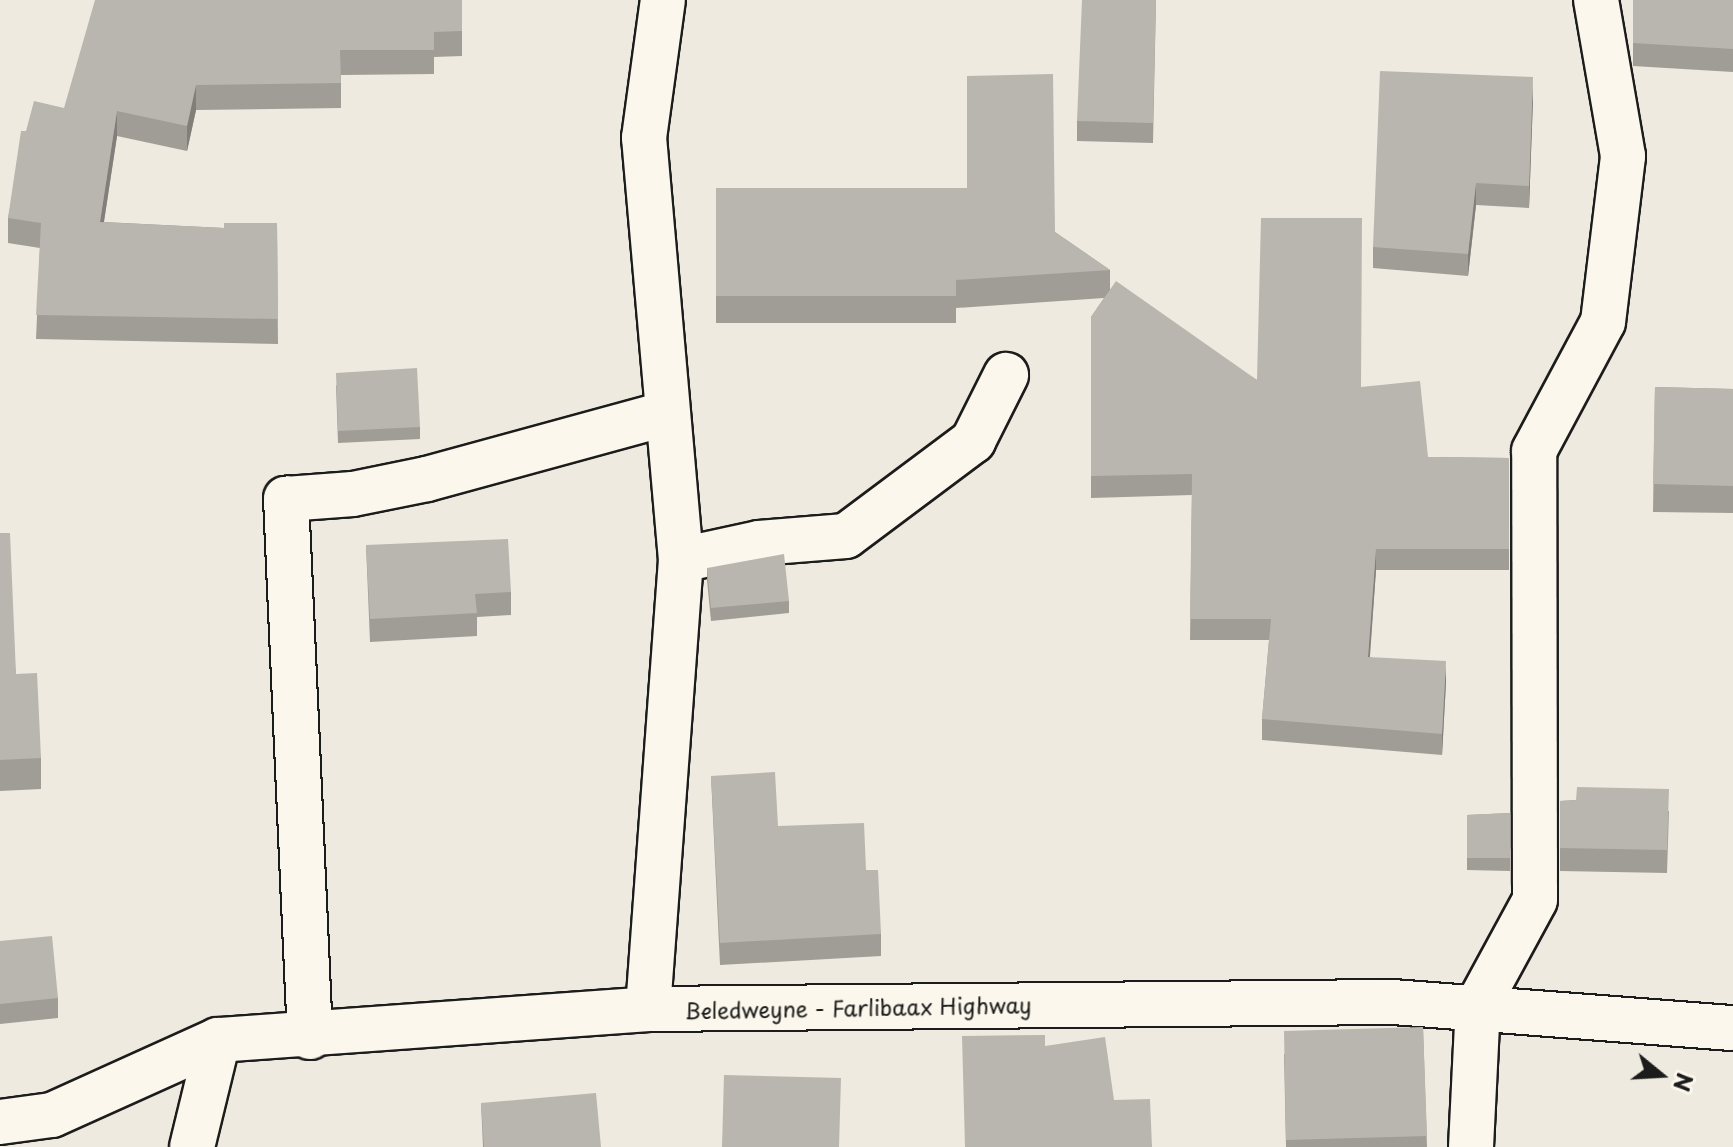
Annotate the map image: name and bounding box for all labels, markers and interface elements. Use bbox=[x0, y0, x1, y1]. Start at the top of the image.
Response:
street label: Beledweyne - Farlibaax Highway bbox=[684, 991, 1032, 1023]
north arrow bbox=[1621, 1035, 1701, 1115]
text: N bbox=[1666, 1069, 1703, 1096]

